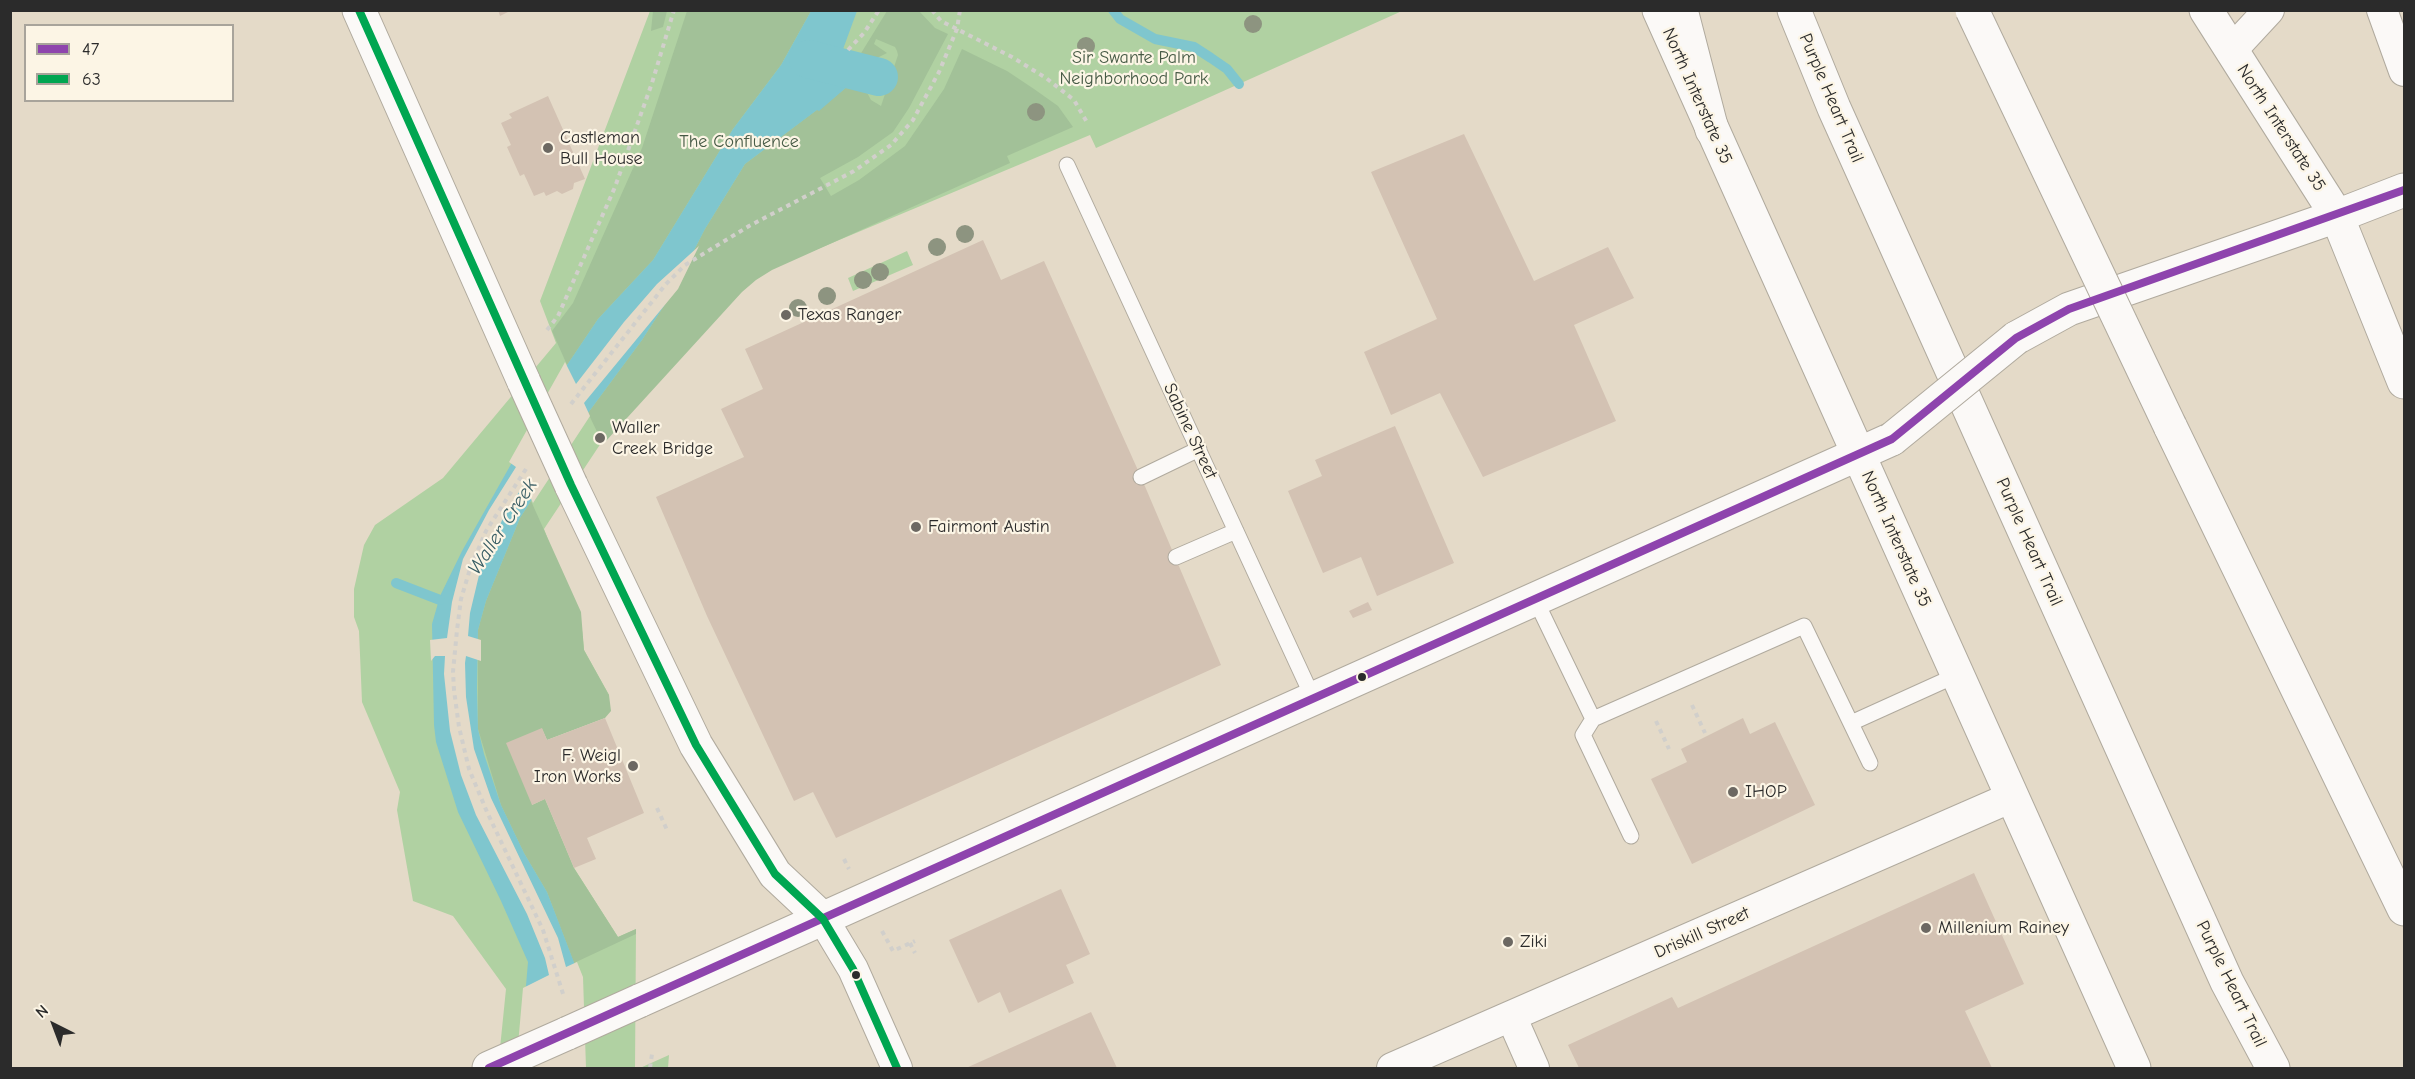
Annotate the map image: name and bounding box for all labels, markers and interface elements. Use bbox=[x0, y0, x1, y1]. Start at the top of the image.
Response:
legend bbox=[24, 24, 234, 102]
street label: North Interstate 35 bbox=[1657, 24, 1737, 168]
street label: Purple Heart Trail bbox=[1794, 30, 1868, 166]
text: 47 bbox=[82, 39, 99, 60]
park label: Sir Swante Palm Neighborhood Park bbox=[1059, 47, 1209, 90]
street label: North Interstate 35 bbox=[2232, 60, 2330, 196]
text: 63 bbox=[82, 69, 101, 90]
place label: Castleman Bull House bbox=[560, 127, 642, 170]
park label: The Confluence bbox=[679, 131, 799, 153]
marker: Castleman Bull House bbox=[541, 141, 555, 155]
place label: Texas Ranger bbox=[798, 304, 901, 326]
marker: Texas Ranger bbox=[779, 308, 793, 322]
street label: Sabine Street bbox=[1158, 380, 1222, 482]
place label: Waller Creek Bridge bbox=[612, 417, 713, 460]
marker: Waller Creek Bridge bbox=[593, 431, 607, 445]
street label: North Interstate 35 bbox=[1856, 467, 1936, 611]
water label: Waller Creek bbox=[463, 474, 543, 580]
street label: Purple Heart Trail bbox=[1991, 475, 2067, 609]
place label: Fairmont Austin bbox=[928, 516, 1050, 538]
marker: Fairmont Austin bbox=[909, 520, 923, 534]
unlabelled marker bbox=[1356, 671, 1368, 683]
place label: F. Weigl Iron Works bbox=[534, 745, 621, 788]
marker: F. Weigl Iron Works bbox=[626, 759, 640, 773]
place label: IHOP bbox=[1745, 781, 1787, 803]
marker: IHOP bbox=[1726, 785, 1740, 799]
street label: Driskill Street bbox=[1651, 902, 1753, 964]
place label: Millenium Rainey bbox=[1938, 917, 2069, 939]
street label: Purple Heart Trail bbox=[2191, 917, 2271, 1051]
marker: Millenium Rainey bbox=[1919, 921, 1933, 935]
place label: Ziki bbox=[1520, 931, 1547, 953]
marker: Ziki bbox=[1501, 935, 1515, 949]
unlabelled marker bbox=[850, 969, 862, 981]
north arrow bbox=[24, 995, 84, 1055]
text: N bbox=[32, 1001, 52, 1022]

